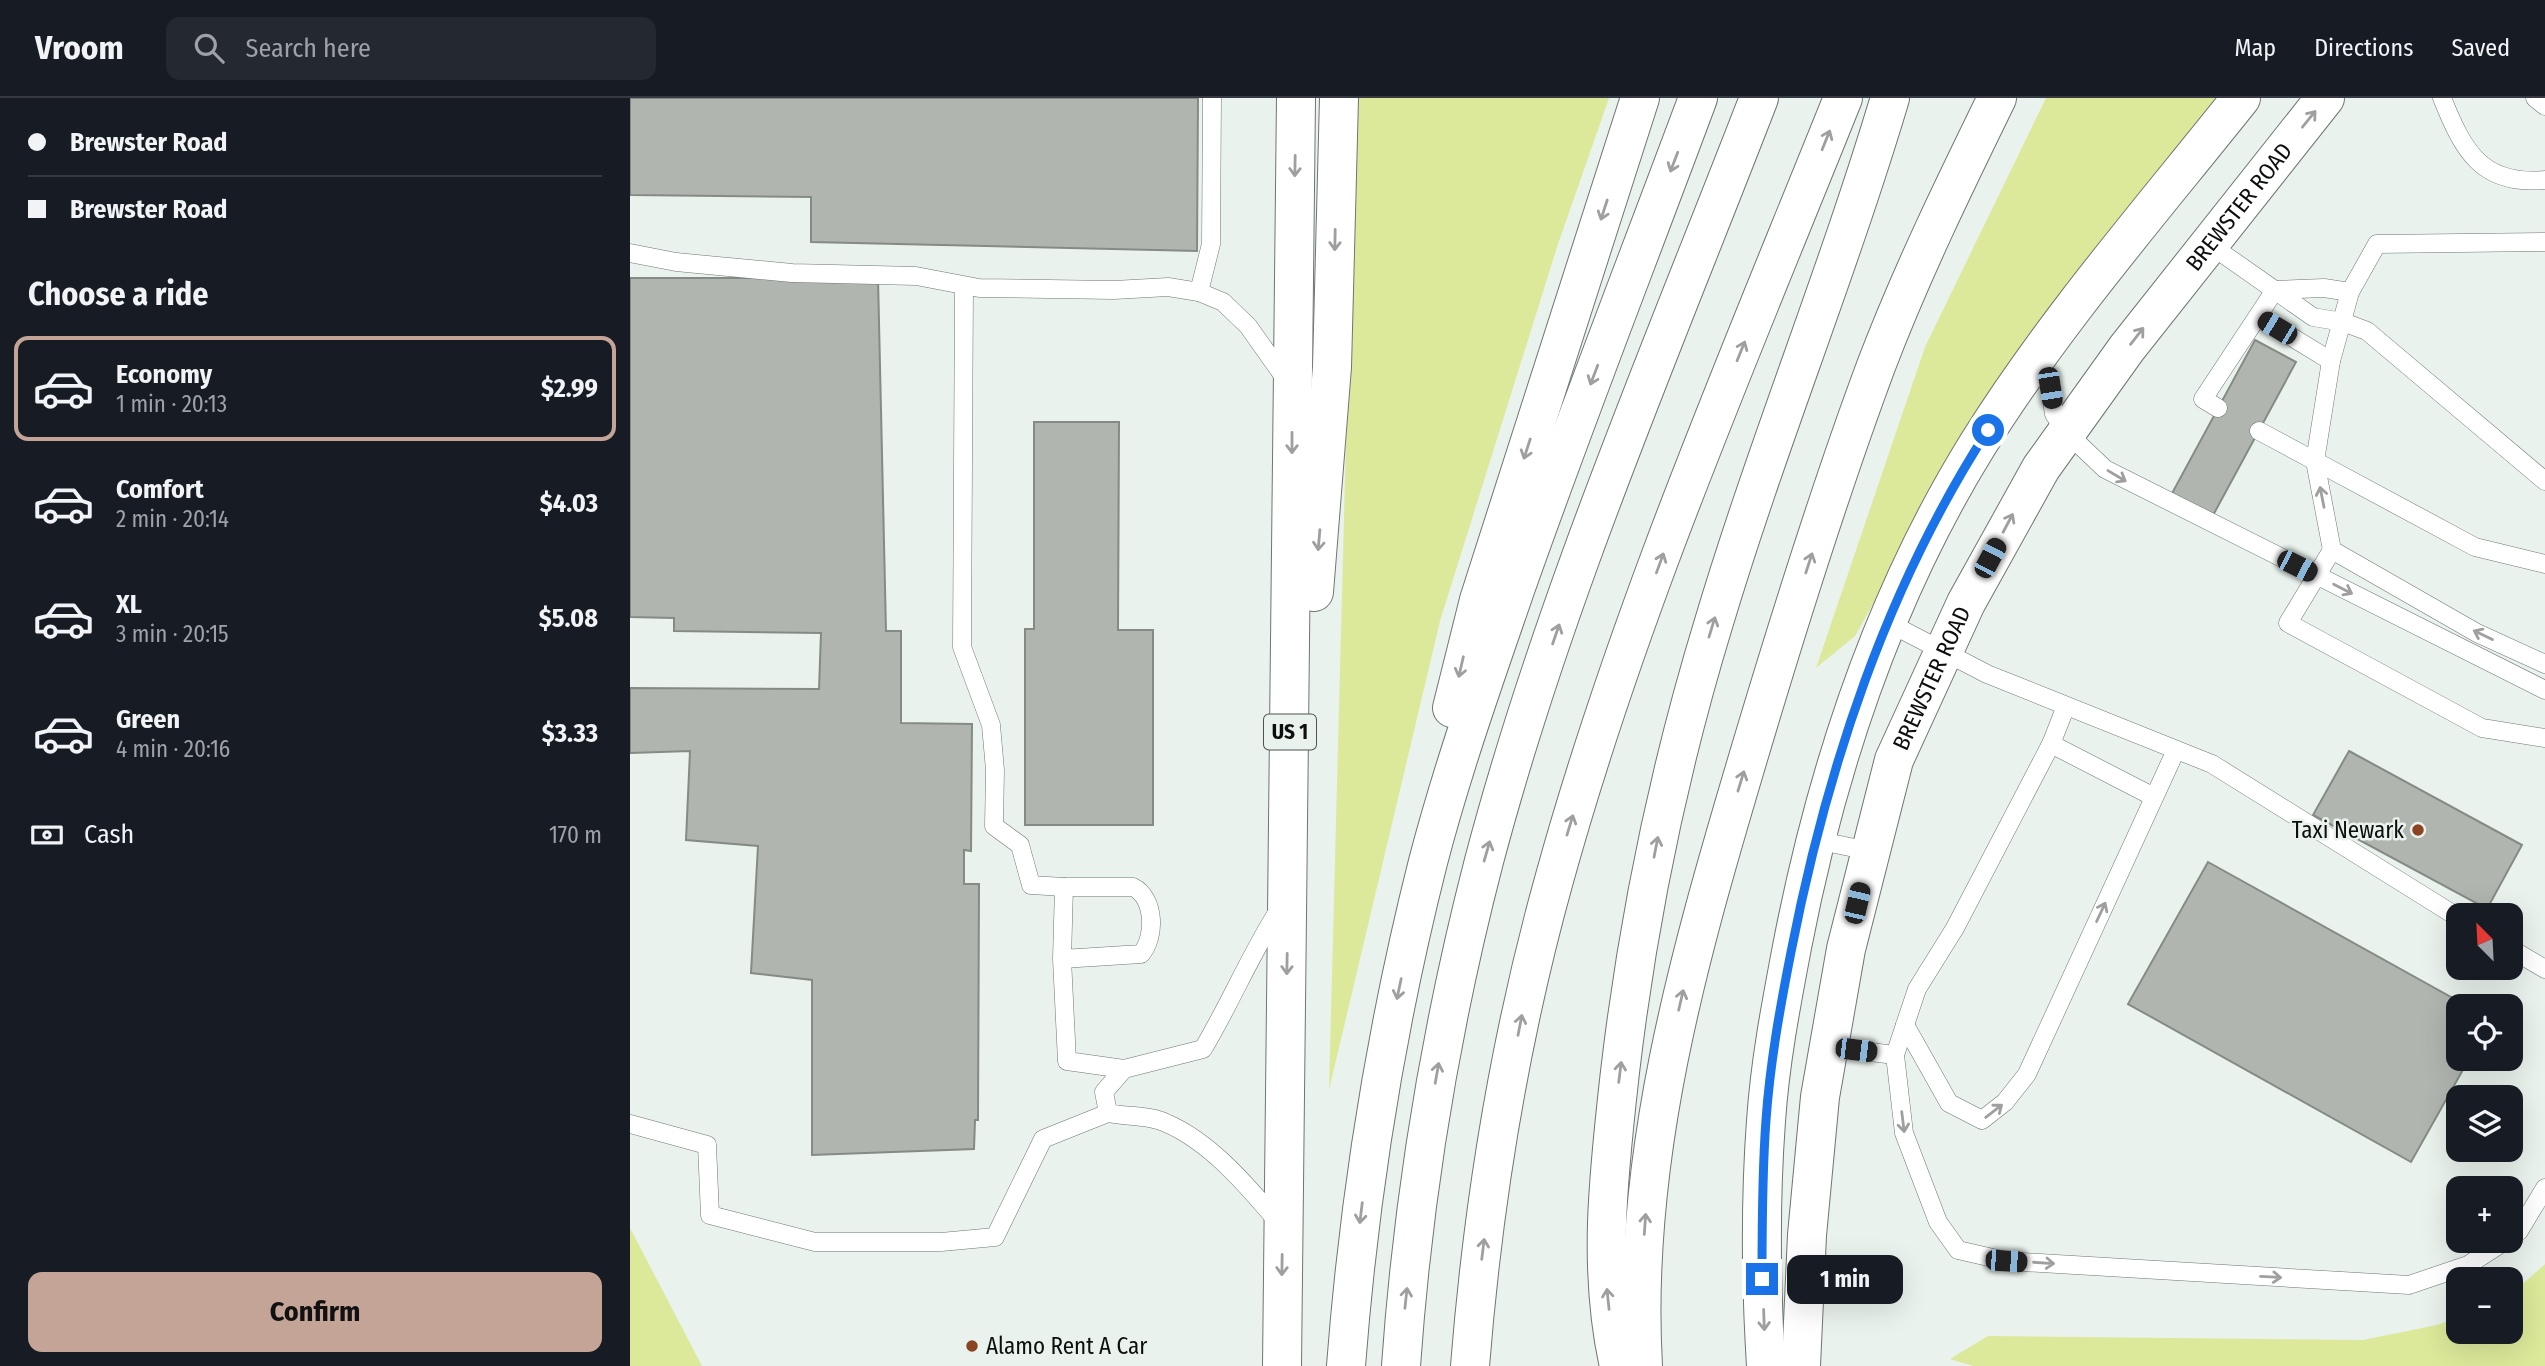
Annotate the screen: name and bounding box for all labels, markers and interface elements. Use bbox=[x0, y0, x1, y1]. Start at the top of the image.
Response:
search box bbox=[166, 17, 656, 80]
text: Vroom bbox=[35, 28, 124, 68]
icon: search bbox=[190, 29, 228, 67]
text: Search here bbox=[246, 33, 371, 64]
text: Map bbox=[2235, 34, 2276, 62]
text: Directions bbox=[2314, 34, 2413, 62]
text: Saved bbox=[2451, 34, 2510, 62]
one-way arrow bbox=[2301, 110, 2316, 129]
text: Brewster Road bbox=[70, 127, 228, 158]
one-way arrow bbox=[1820, 129, 1833, 151]
street label: BREWSTER ROAD bbox=[2180, 137, 2298, 276]
one-way arrow bbox=[1667, 150, 1680, 172]
one-way arrow bbox=[1288, 154, 1302, 177]
text: Brewster Road bbox=[70, 194, 228, 225]
one-way arrow bbox=[1597, 198, 1610, 220]
one-way arrow bbox=[1329, 228, 1342, 251]
text: Choose a ride bbox=[28, 275, 209, 313]
car bbox=[2254, 308, 2301, 348]
one-way arrow bbox=[2129, 327, 2144, 345]
one-way arrow bbox=[1736, 341, 1749, 362]
icon: car bbox=[32, 357, 95, 420]
text: Economy bbox=[116, 359, 212, 390]
one-way arrow bbox=[1587, 363, 1600, 385]
car bbox=[2037, 366, 2064, 410]
text: $2.99 bbox=[541, 373, 598, 404]
text: 1 min · 20:13 bbox=[116, 390, 227, 418]
route start bbox=[1972, 414, 2004, 446]
one-way arrow bbox=[1286, 431, 1299, 454]
one-way arrow bbox=[1520, 438, 1533, 460]
one-way arrow bbox=[2107, 470, 2127, 484]
icon: car bbox=[32, 472, 95, 535]
text: Comfort bbox=[116, 474, 204, 505]
one-way arrow bbox=[2314, 486, 2328, 509]
text: $4.03 bbox=[540, 488, 598, 519]
text: 2 min · 20:14 bbox=[116, 505, 229, 533]
one-way arrow bbox=[2002, 513, 2016, 534]
one-way arrow bbox=[1312, 528, 1325, 551]
car bbox=[1971, 535, 2010, 581]
car bbox=[2274, 547, 2321, 585]
one-way arrow bbox=[1654, 553, 1667, 575]
one-way arrow bbox=[1804, 553, 1816, 575]
one-way arrow bbox=[2332, 582, 2353, 596]
icon: car bbox=[32, 587, 95, 650]
text: XL bbox=[116, 589, 142, 620]
street label: BREWSTER ROAD bbox=[1886, 602, 1977, 755]
text: $5.08 bbox=[539, 603, 598, 634]
one-way arrow bbox=[1707, 616, 1720, 638]
text: 3 min · 20:15 bbox=[116, 620, 229, 648]
one-way arrow bbox=[1551, 623, 1563, 645]
one-way arrow bbox=[2473, 628, 2494, 642]
one-way arrow bbox=[1454, 655, 1467, 678]
icon: car bbox=[32, 702, 95, 765]
text: Green bbox=[116, 704, 180, 735]
road number: US 1 bbox=[1264, 714, 1316, 750]
text: $3.33 bbox=[542, 718, 598, 749]
text: 4 min · 20:16 bbox=[116, 735, 230, 763]
one-way arrow bbox=[1736, 770, 1749, 792]
one-way arrow bbox=[1565, 814, 1578, 836]
icon: cash bbox=[28, 816, 66, 854]
place label: Taxi Newark bbox=[2292, 816, 2404, 844]
text: Cash bbox=[84, 819, 134, 850]
text: 170 m bbox=[549, 821, 602, 849]
marker: Taxi Newark bbox=[2410, 822, 2426, 838]
one-way arrow bbox=[1650, 836, 1663, 859]
one-way arrow bbox=[1482, 840, 1495, 862]
car bbox=[1843, 880, 1872, 926]
one-way arrow bbox=[2095, 902, 2108, 923]
north arrow bbox=[2446, 903, 2524, 980]
map controls bbox=[2446, 903, 2523, 1344]
one-way arrow bbox=[1280, 952, 1294, 975]
one-way arrow bbox=[1391, 977, 1405, 1000]
one-way arrow bbox=[1674, 989, 1688, 1012]
button: locate bbox=[2446, 994, 2523, 1071]
one-way arrow bbox=[1513, 1014, 1527, 1037]
car bbox=[1834, 1037, 1879, 1063]
one-way arrow bbox=[1614, 1061, 1627, 1084]
one-way arrow bbox=[1431, 1062, 1444, 1085]
button: layers bbox=[2446, 1085, 2523, 1162]
one-way arrow bbox=[1984, 1103, 2003, 1118]
one-way arrow bbox=[1897, 1111, 1910, 1133]
button: + bbox=[2446, 1176, 2523, 1253]
one-way arrow bbox=[1354, 1201, 1367, 1224]
one-way arrow bbox=[1639, 1214, 1652, 1236]
one-way arrow bbox=[1476, 1239, 1489, 1261]
car bbox=[1985, 1249, 2028, 1273]
one-way arrow bbox=[1275, 1253, 1289, 1276]
callout: 1 min bbox=[1786, 1254, 1902, 1304]
one-way arrow bbox=[2032, 1257, 2055, 1270]
route end bbox=[1746, 1263, 1778, 1295]
text: 1 min bbox=[1820, 1265, 1870, 1293]
button: − bbox=[2446, 1267, 2523, 1344]
one-way arrow bbox=[2259, 1271, 2282, 1284]
button: Confirm bbox=[28, 1272, 602, 1352]
one-way arrow bbox=[1400, 1287, 1413, 1310]
one-way arrow bbox=[1601, 1288, 1614, 1311]
one-way arrow bbox=[1757, 1308, 1770, 1331]
place label: Alamo Rent A Car bbox=[986, 1332, 1147, 1360]
marker: Alamo Rent A Car bbox=[964, 1338, 980, 1354]

